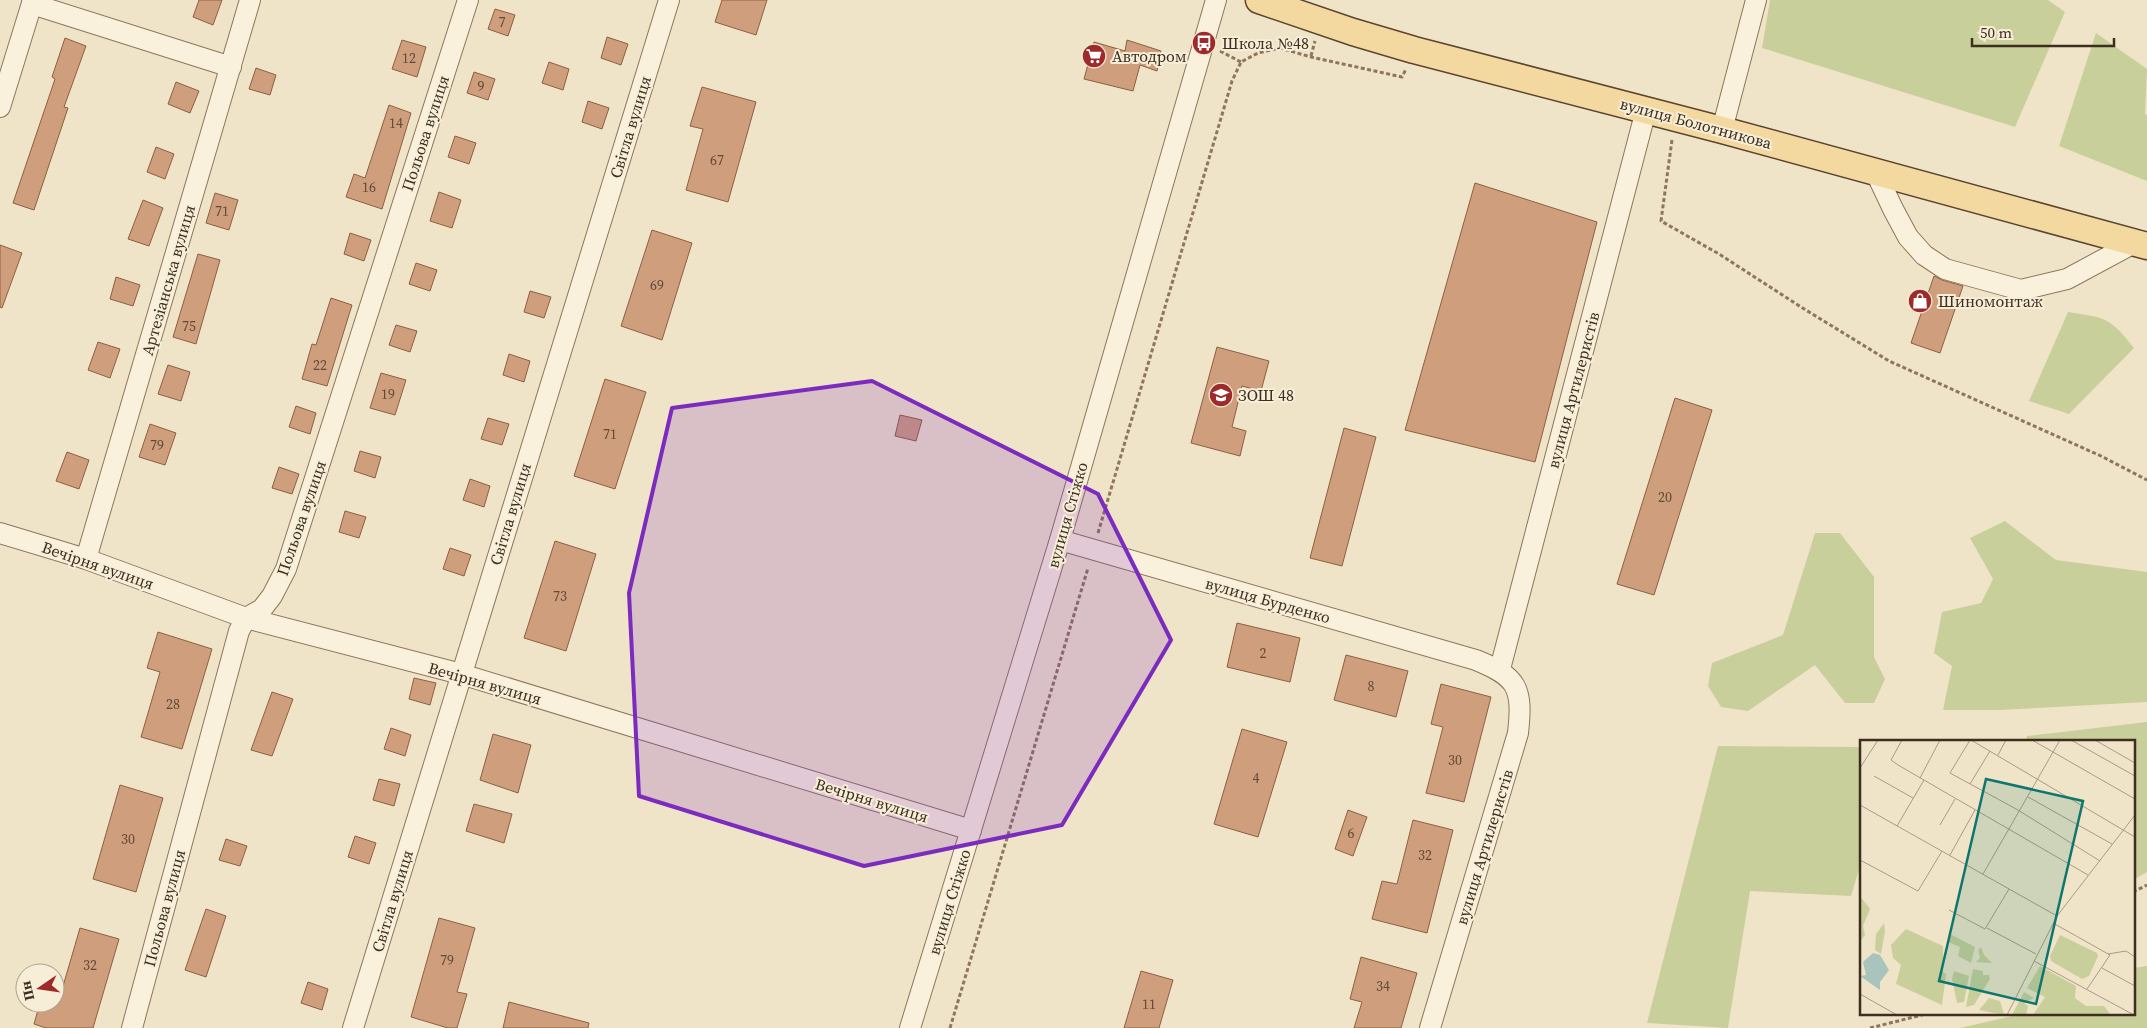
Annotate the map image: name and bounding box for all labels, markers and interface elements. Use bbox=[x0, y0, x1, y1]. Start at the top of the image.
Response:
house number: 7 bbox=[499, 12, 506, 32]
scale bar bbox=[1972, 15, 2114, 47]
text: 50 m bbox=[1980, 22, 2012, 43]
bus stop icon: Школа №48 bbox=[1191, 30, 1217, 56]
place label: Школа №48 bbox=[1222, 32, 1309, 54]
supermarket icon: Автодром bbox=[1081, 43, 1107, 69]
place label: Автодром bbox=[1112, 45, 1187, 67]
house number: 12 bbox=[402, 48, 416, 68]
street label: Польова вулиця bbox=[396, 72, 454, 194]
street label: Світла вулиця bbox=[604, 73, 656, 181]
house number: 9 bbox=[478, 76, 485, 96]
street label: вулиця Болотникова bbox=[1618, 92, 1775, 154]
house number: 14 bbox=[389, 113, 403, 133]
house number: 67 bbox=[710, 150, 724, 170]
house number: 16 bbox=[362, 177, 376, 197]
house number: 71 bbox=[215, 201, 229, 221]
street label: Артезіанська вулиця bbox=[136, 202, 200, 358]
house number: 69 bbox=[650, 275, 664, 295]
shop icon: Шиномонтаж bbox=[1907, 288, 1933, 314]
place label: Шиномонтаж bbox=[1938, 290, 2043, 312]
street label: вулиця Артилеристів bbox=[1541, 309, 1605, 471]
house number: 75 bbox=[182, 316, 196, 336]
house number: 22 bbox=[313, 355, 327, 375]
school or university icon: ЗОШ 48 bbox=[1208, 382, 1234, 408]
house number: 19 bbox=[381, 384, 395, 404]
place label: ЗОШ 48 bbox=[1238, 384, 1294, 406]
house number: 71 bbox=[603, 424, 617, 444]
house number: 79 bbox=[150, 435, 164, 455]
street label: Польова вулиця bbox=[271, 457, 331, 579]
street label: вулиця Стіжко bbox=[1041, 459, 1093, 571]
street label: Світла вулиця bbox=[484, 460, 536, 568]
house number: 20 bbox=[1658, 487, 1672, 507]
street label: Вечірня вулиця bbox=[39, 536, 157, 594]
street label: вулиця Бурденко bbox=[1203, 572, 1333, 628]
house number: 73 bbox=[553, 586, 567, 606]
house number: 2 bbox=[1260, 643, 1267, 663]
street label: Вечірня вулиця bbox=[426, 656, 544, 710]
house number: 8 bbox=[1368, 676, 1375, 696]
house number: 28 bbox=[166, 694, 180, 714]
inset map bbox=[1860, 740, 2134, 1016]
house number: 30 bbox=[1448, 750, 1462, 770]
street label: вулиця Артилеристів bbox=[1450, 767, 1518, 927]
house number: 4 bbox=[1253, 768, 1260, 788]
street label: Вечірня вулиця bbox=[813, 772, 931, 828]
house number: 6 bbox=[1348, 823, 1355, 843]
house number: 30 bbox=[121, 829, 135, 849]
house number: 32 bbox=[1418, 845, 1432, 865]
street label: вулиця Стіжко bbox=[922, 846, 976, 958]
street label: Польова вулиця bbox=[138, 847, 190, 969]
street label: Світла вулиця bbox=[366, 847, 418, 955]
house number: 79 bbox=[440, 950, 454, 970]
house number: 32 bbox=[83, 955, 97, 975]
north arrow bbox=[15, 963, 65, 1013]
house number: 34 bbox=[1376, 976, 1390, 996]
text: Пн bbox=[15, 979, 39, 1003]
house number: 11 bbox=[1142, 994, 1156, 1014]

